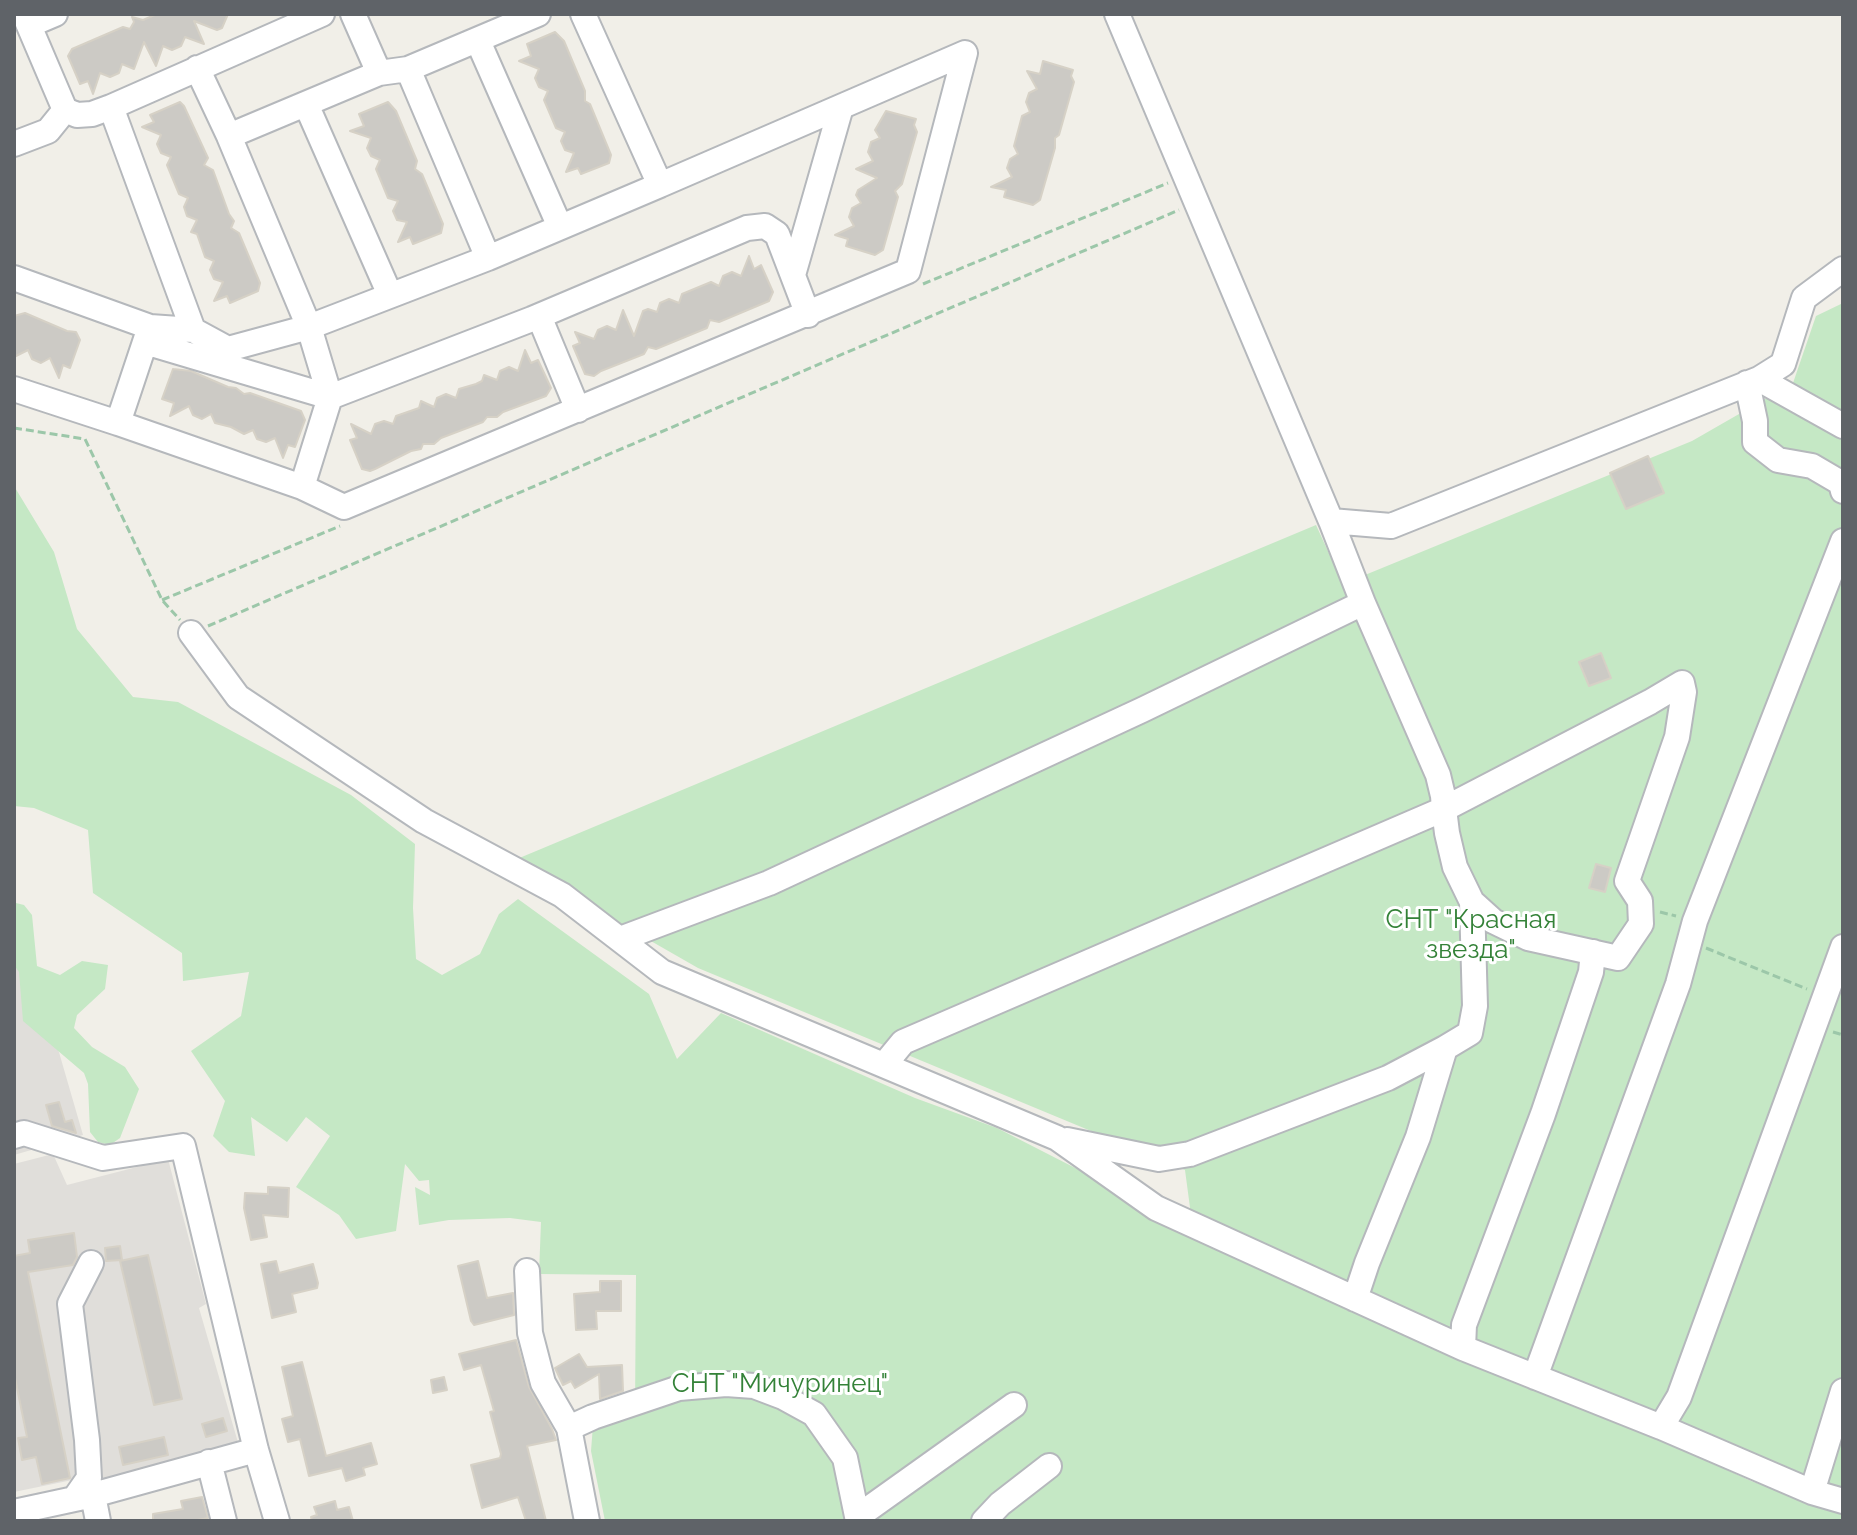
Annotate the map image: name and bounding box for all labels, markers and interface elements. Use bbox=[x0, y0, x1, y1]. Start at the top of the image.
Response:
park label: СНТ "Красная звезда" bbox=[1386, 904, 1556, 966]
park label: СНТ "Мичуринец" bbox=[672, 1368, 888, 1400]

